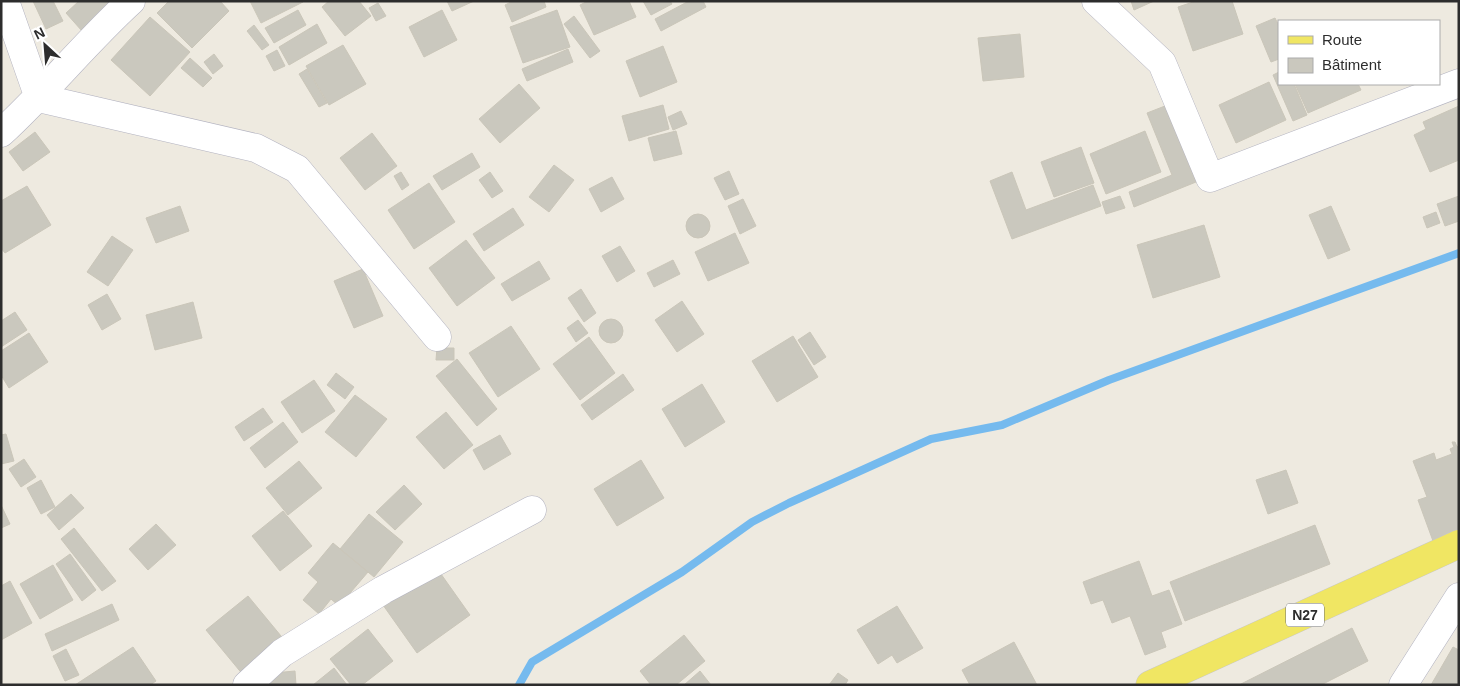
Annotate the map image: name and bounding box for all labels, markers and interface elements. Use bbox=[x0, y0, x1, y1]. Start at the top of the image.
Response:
north arrow bbox=[20, 20, 70, 70]
legend bbox=[1278, 20, 1440, 85]
text: N bbox=[31, 24, 47, 43]
text: Route bbox=[1322, 31, 1362, 48]
text: Bâtiment bbox=[1322, 56, 1382, 73]
road number: N27 bbox=[1286, 604, 1324, 626]

